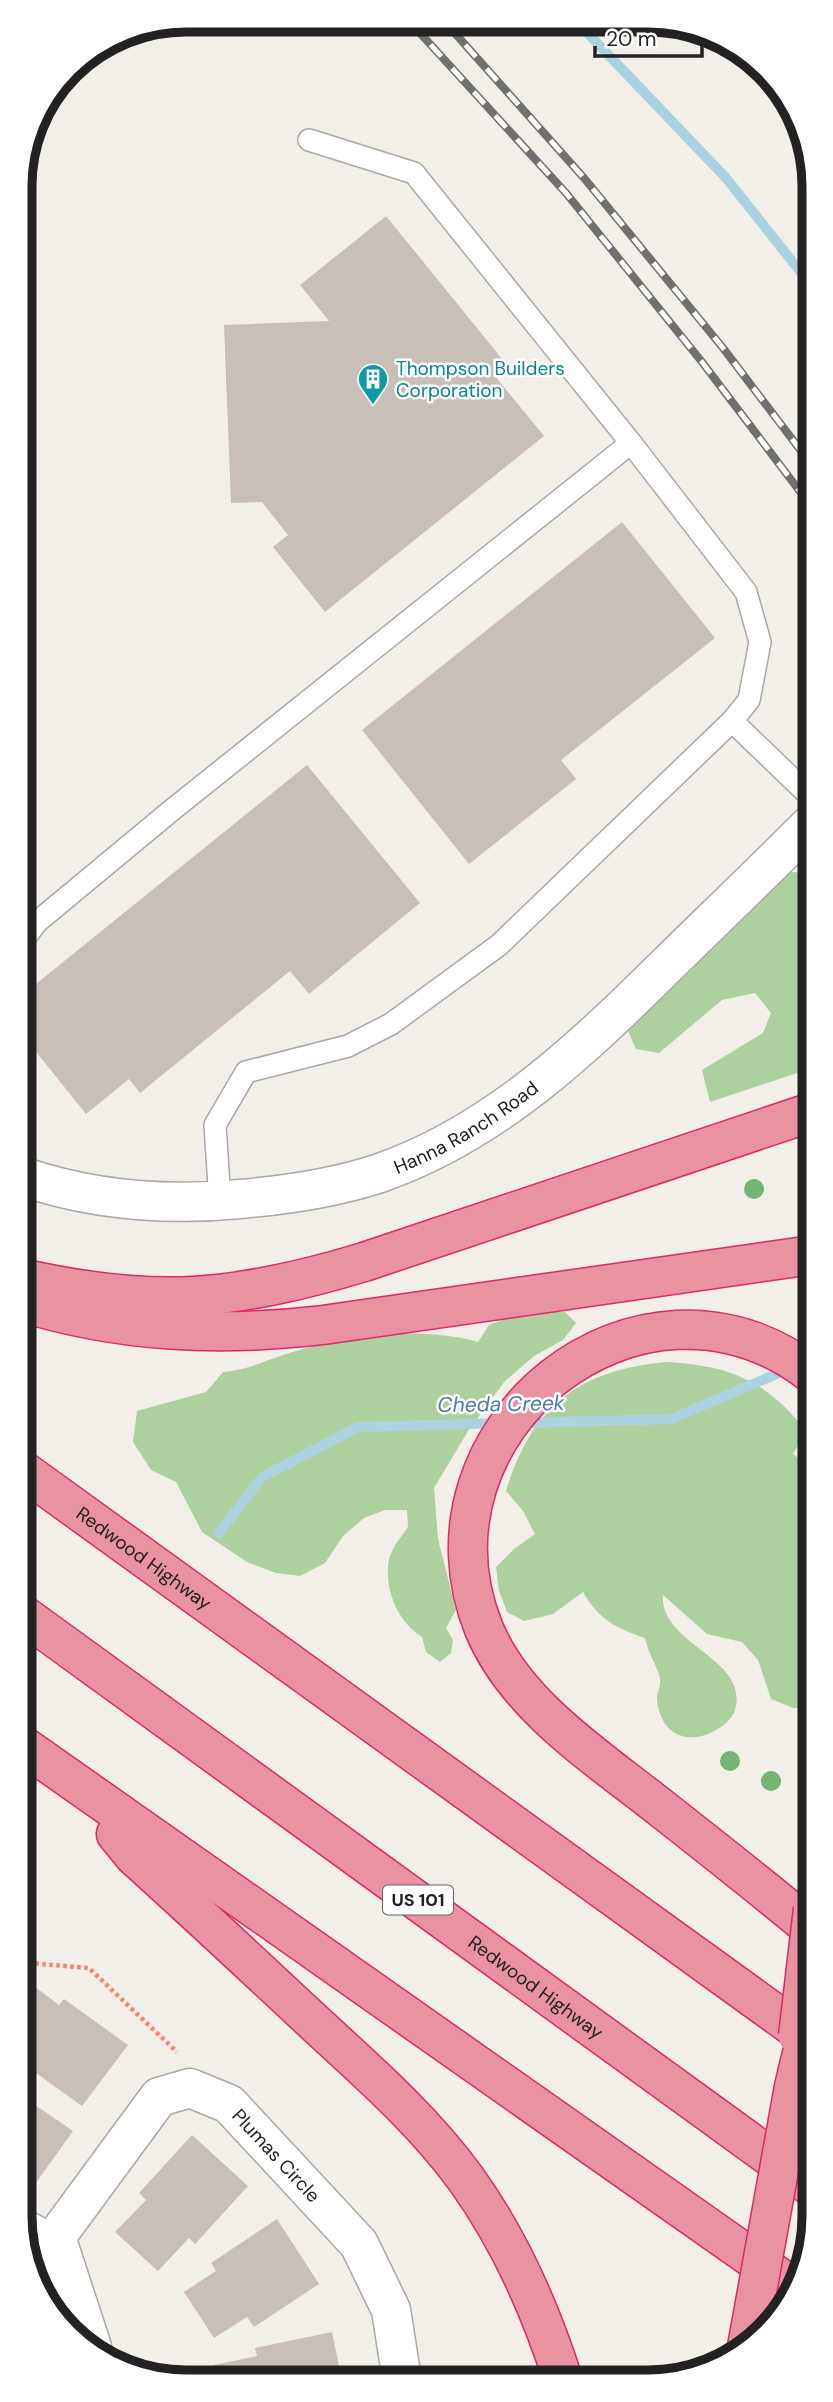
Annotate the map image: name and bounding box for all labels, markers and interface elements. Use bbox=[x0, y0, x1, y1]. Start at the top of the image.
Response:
scale bar bbox=[595, 14, 702, 58]
text: 20 m bbox=[606, 25, 657, 53]
place label: Thompson Builders Corporation bbox=[396, 356, 565, 403]
building icon: Thompson Builders Corporation bbox=[356, 362, 390, 406]
street label: Hanna Ranch Road bbox=[390, 1075, 543, 1179]
water label: Cheda Creek bbox=[437, 1389, 565, 1419]
street label: Redwood Highway bbox=[72, 1501, 217, 1616]
road number: US 101 bbox=[383, 1886, 453, 1914]
street label: Redwood Highway bbox=[463, 1930, 609, 2045]
street label: Plumas Circle bbox=[227, 2103, 326, 2207]

